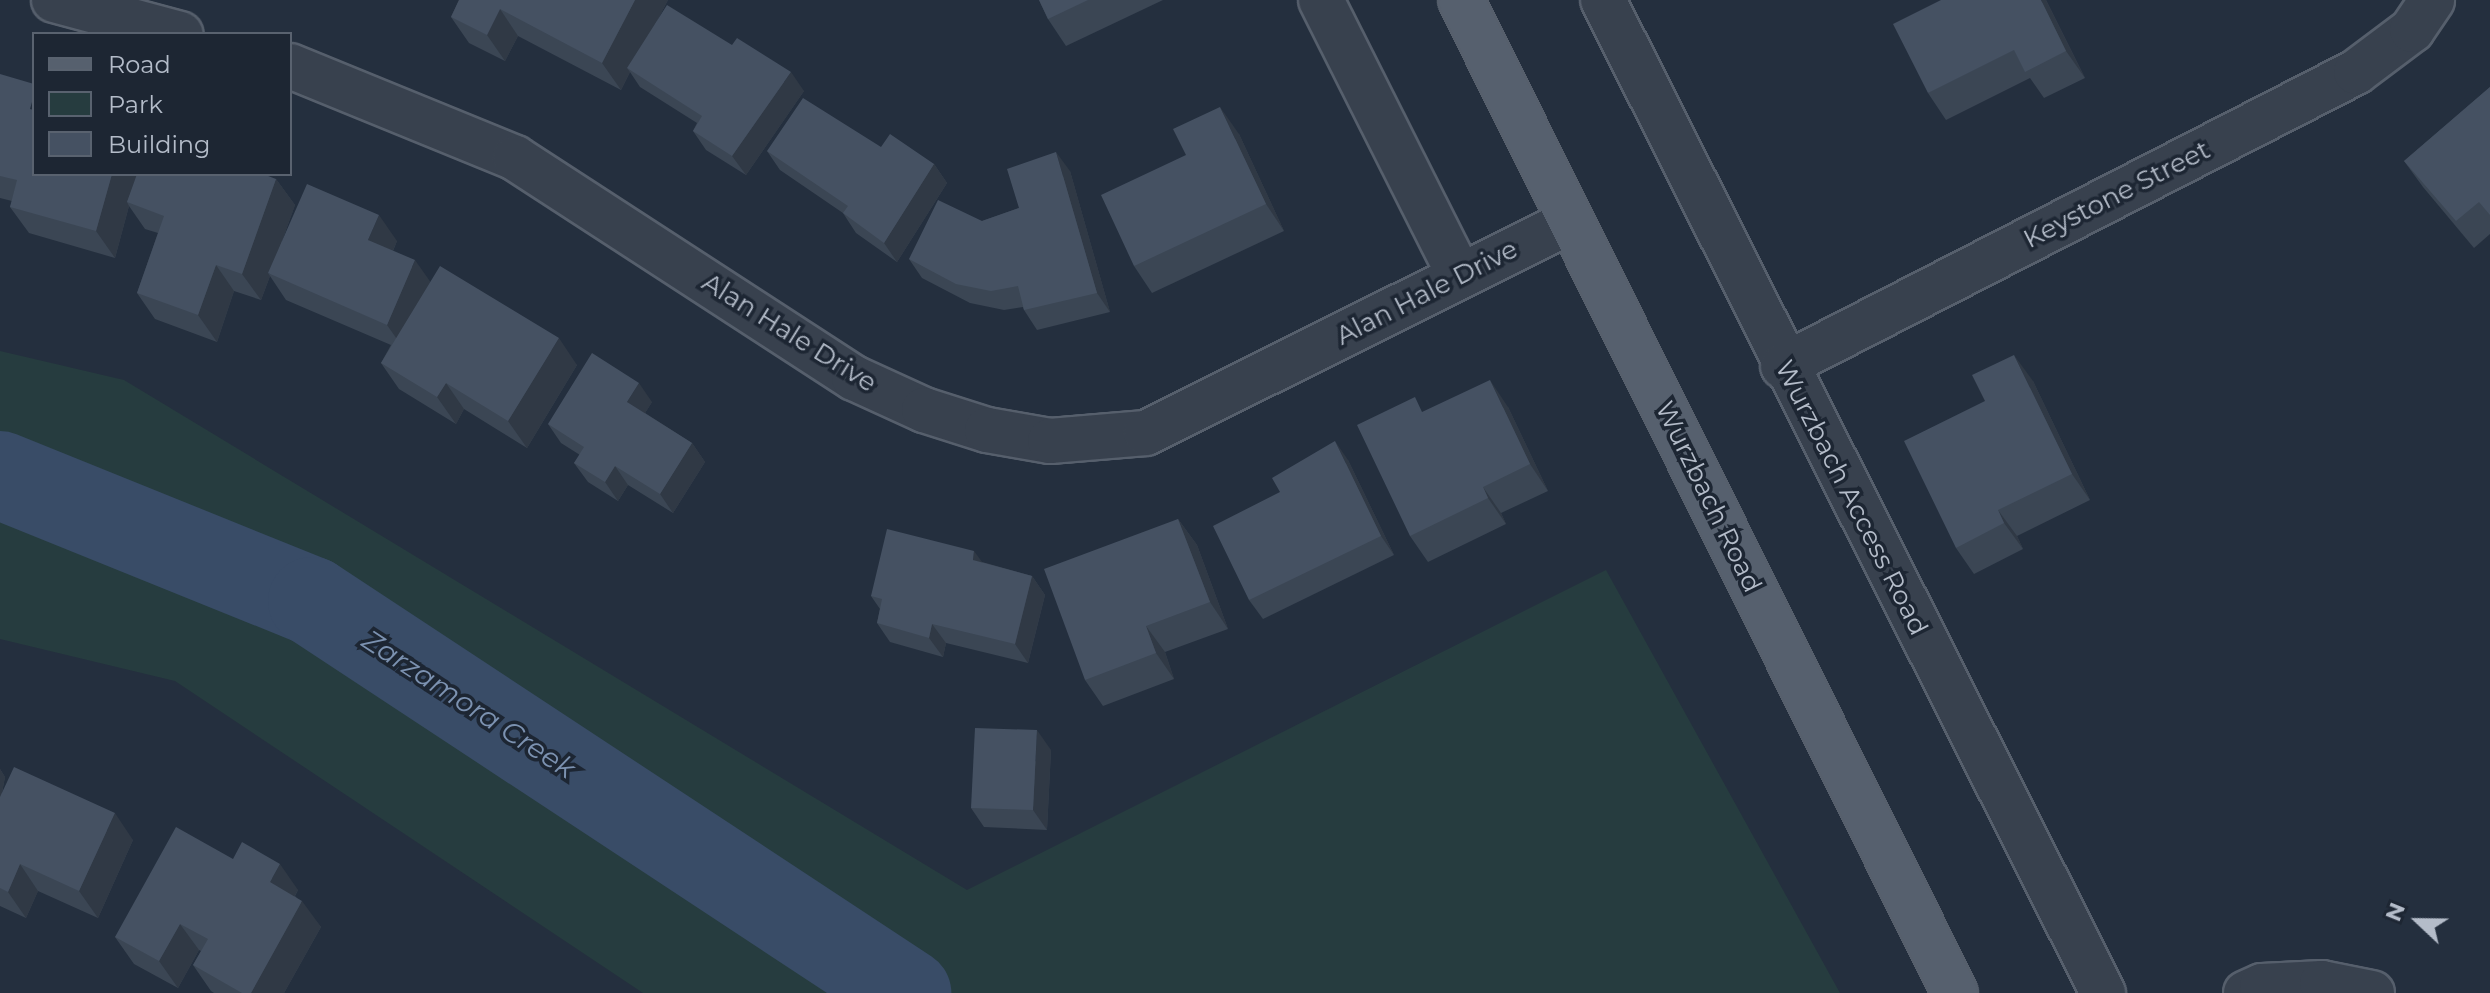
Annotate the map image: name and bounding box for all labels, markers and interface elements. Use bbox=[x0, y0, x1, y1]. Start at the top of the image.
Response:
legend bbox=[32, 32, 292, 176]
text: Road bbox=[108, 50, 171, 79]
text: Park bbox=[108, 90, 163, 119]
text: Building bbox=[108, 130, 211, 159]
street label: Keystone Street bbox=[2019, 135, 2215, 255]
street label: Alan Hale Drive bbox=[1331, 234, 1523, 352]
street label: Alan Hale Drive bbox=[696, 267, 882, 399]
street label: Wurzbach Access Road bbox=[1768, 355, 1934, 641]
street label: Wurzbach Road bbox=[1648, 396, 1768, 598]
water label: Zarzamora Creek bbox=[356, 623, 582, 785]
north arrow bbox=[2378, 881, 2458, 961]
text: N bbox=[2379, 899, 2411, 925]

